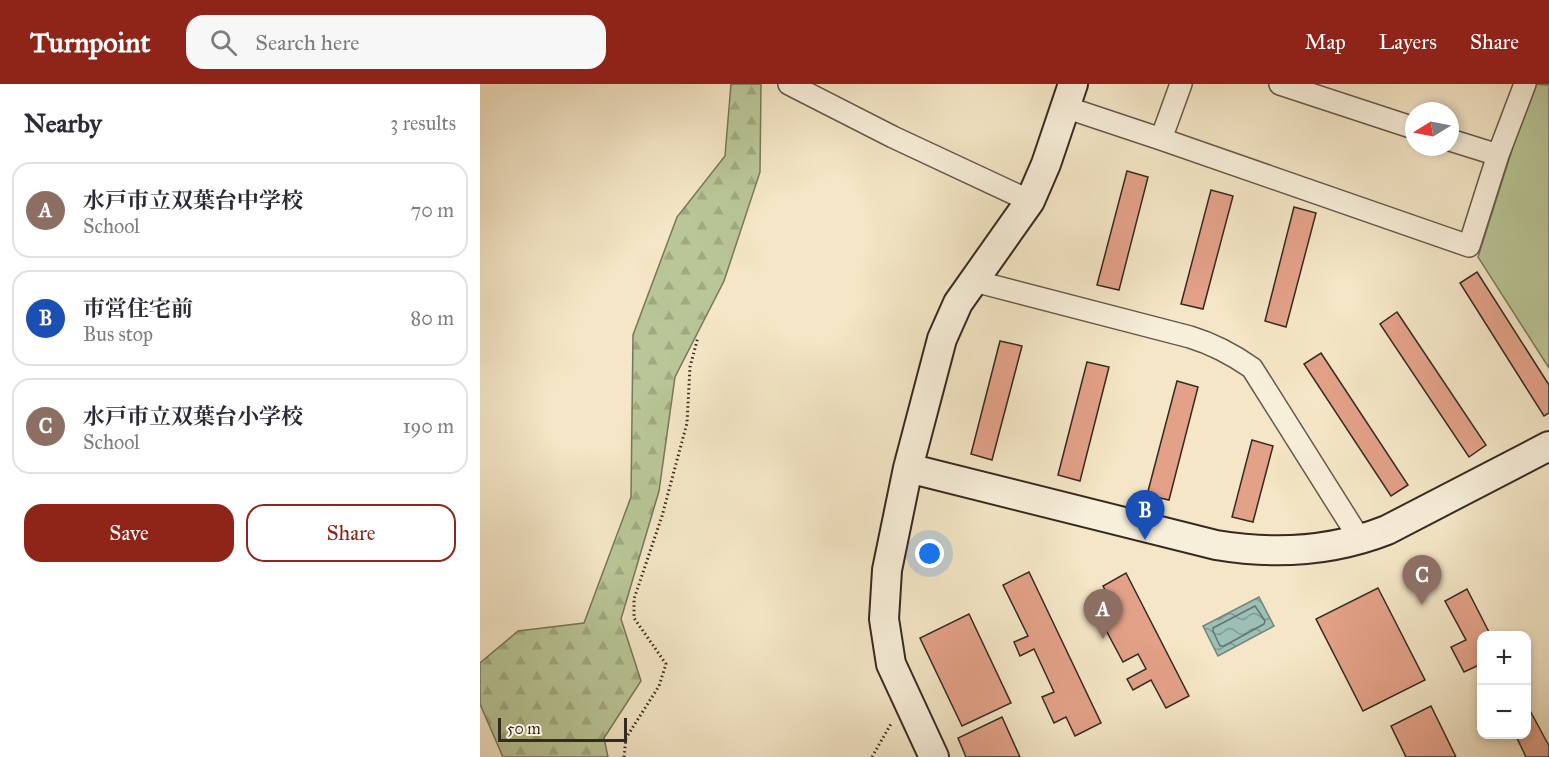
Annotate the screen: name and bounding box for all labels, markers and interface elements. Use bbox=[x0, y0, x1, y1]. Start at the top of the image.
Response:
search box bbox=[186, 15, 606, 69]
text: Turnpoint bbox=[30, 25, 150, 60]
icon: search bbox=[207, 26, 240, 59]
text: Search here bbox=[255, 29, 359, 56]
text: Map bbox=[1305, 29, 1346, 55]
text: Layers bbox=[1379, 29, 1437, 55]
text: Share bbox=[1470, 29, 1519, 55]
north arrow bbox=[1405, 102, 1459, 156]
text: Nearby bbox=[24, 107, 102, 139]
text: 3 results bbox=[390, 111, 456, 135]
text: 水戸市立双葉台中学校 bbox=[83, 187, 303, 214]
text: A bbox=[39, 198, 52, 222]
text: 70 m bbox=[411, 198, 454, 222]
text: School bbox=[83, 214, 140, 238]
text: 市営住宅前 bbox=[83, 295, 193, 322]
text: B bbox=[39, 306, 52, 330]
text: 80 m bbox=[411, 306, 454, 330]
text: Bus stop bbox=[83, 322, 153, 346]
text: 水戸市立双葉台小学校 bbox=[83, 403, 303, 430]
text: C bbox=[39, 414, 52, 438]
text: 190 m bbox=[403, 414, 454, 438]
text: School bbox=[83, 430, 140, 454]
pin: B bbox=[1126, 490, 1164, 540]
button: Save bbox=[24, 504, 234, 562]
button: Share bbox=[246, 504, 456, 562]
your location bbox=[915, 539, 944, 568]
pin: C bbox=[1402, 556, 1442, 605]
pin: A bbox=[1084, 590, 1122, 639]
map controls bbox=[1477, 631, 1531, 739]
button: + bbox=[1477, 631, 1531, 685]
button: − bbox=[1477, 685, 1531, 739]
scale bar bbox=[498, 715, 627, 742]
text: 50 m bbox=[507, 719, 541, 738]

